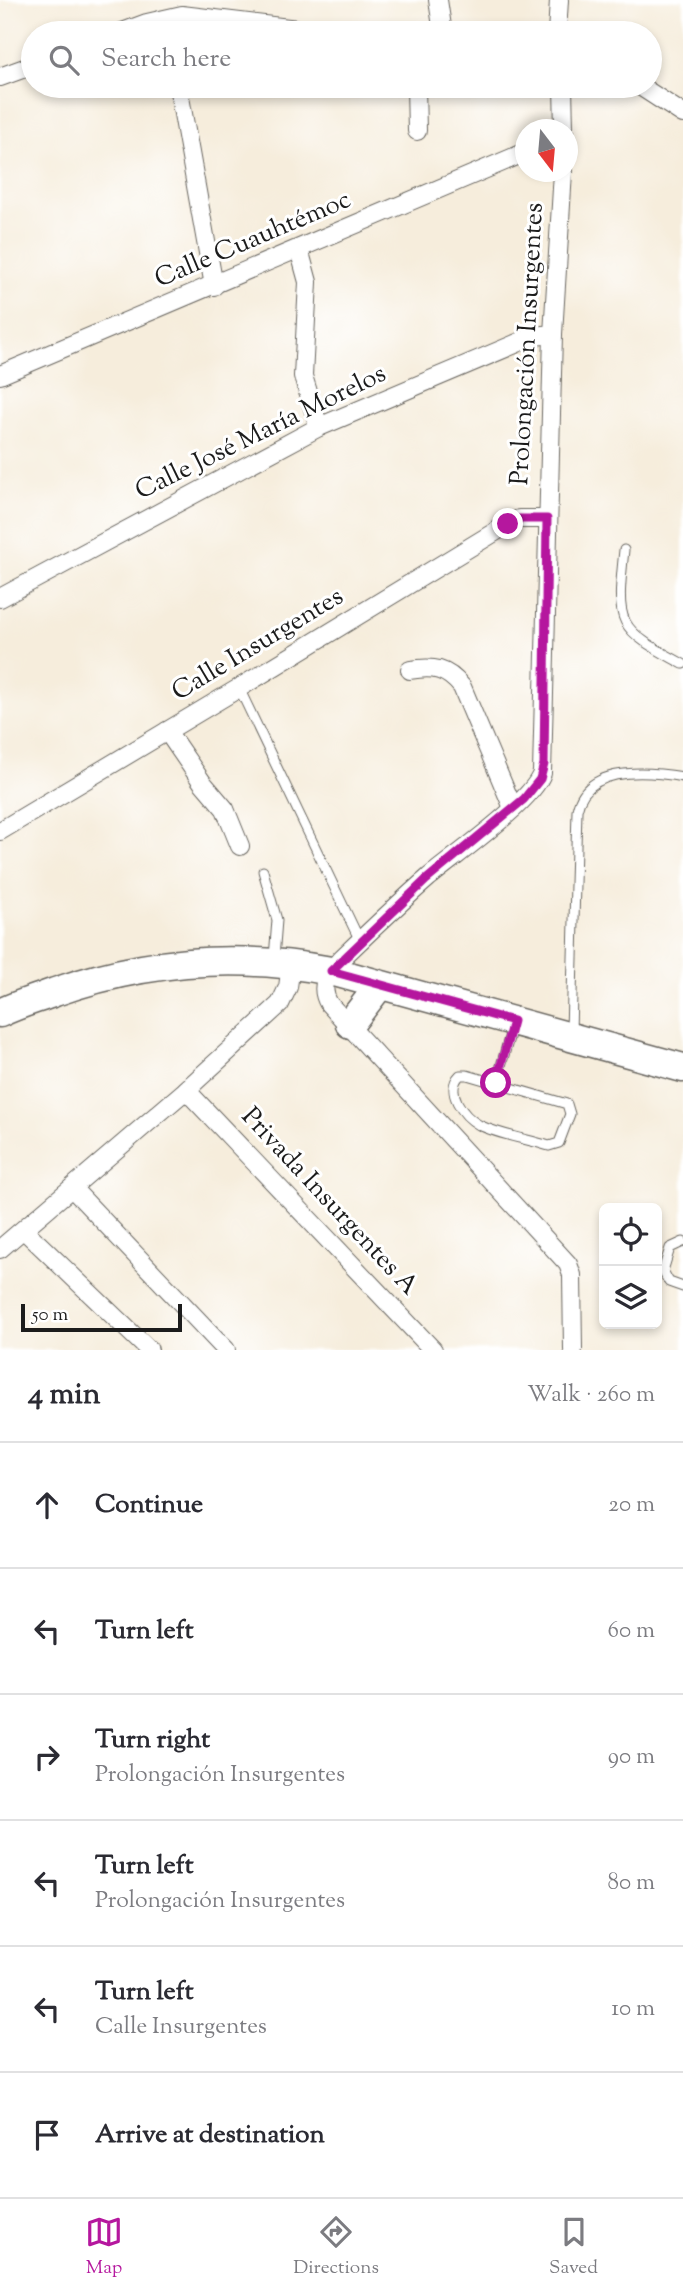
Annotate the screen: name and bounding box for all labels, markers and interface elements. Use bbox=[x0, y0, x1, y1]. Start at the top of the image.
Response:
search box bbox=[21, 21, 662, 98]
icon: search bbox=[45, 41, 83, 79]
text: Search here bbox=[101, 41, 231, 78]
north arrow bbox=[515, 119, 578, 182]
street label: Calle Cuauhtémoc bbox=[149, 182, 357, 298]
street label: Prolongación Insurgentes bbox=[502, 202, 554, 486]
street label: Calle José María Morelos bbox=[129, 356, 393, 510]
route end bbox=[492, 508, 523, 539]
street label: Calle Insurgentes bbox=[165, 579, 351, 711]
route start bbox=[480, 1067, 511, 1098]
street label: Privada Insurgentes A bbox=[232, 1100, 426, 1304]
map controls bbox=[599, 1203, 662, 1329]
button: locate bbox=[599, 1203, 662, 1266]
button: layers bbox=[599, 1266, 662, 1329]
scale bar bbox=[21, 1301, 182, 1333]
text: 50 m bbox=[32, 1302, 68, 1329]
text: 4 min bbox=[28, 1374, 101, 1417]
text: Walk · 260 m bbox=[527, 1379, 655, 1412]
icon: ahead bbox=[28, 1486, 66, 1524]
text: Continue bbox=[95, 1487, 203, 1524]
text: 20 m bbox=[608, 1489, 655, 1522]
icon: left bbox=[28, 1612, 66, 1650]
text: Turn left bbox=[95, 1613, 194, 1650]
text: 60 m bbox=[607, 1615, 655, 1648]
text: Turn right bbox=[95, 1722, 210, 1759]
icon: right bbox=[28, 1738, 66, 1776]
text: 90 m bbox=[608, 1741, 655, 1774]
text: Prolongación Insurgentes bbox=[95, 1759, 345, 1792]
text: Turn left bbox=[95, 1848, 194, 1885]
icon: left bbox=[28, 1864, 66, 1902]
text: 80 m bbox=[607, 1867, 655, 1900]
text: Prolongación Insurgentes bbox=[95, 1885, 345, 1918]
text: Turn left bbox=[95, 1974, 194, 2011]
icon: left bbox=[28, 1990, 66, 2028]
text: 10 m bbox=[611, 1993, 655, 2026]
text: Calle Insurgentes bbox=[95, 2011, 267, 2044]
icon: arrive bbox=[28, 2116, 66, 2154]
text: Arrive at destination bbox=[95, 2117, 325, 2154]
tab: Map bbox=[85, 2213, 123, 2282]
tab: Directions bbox=[293, 2213, 379, 2282]
tab: Saved bbox=[549, 2213, 598, 2282]

